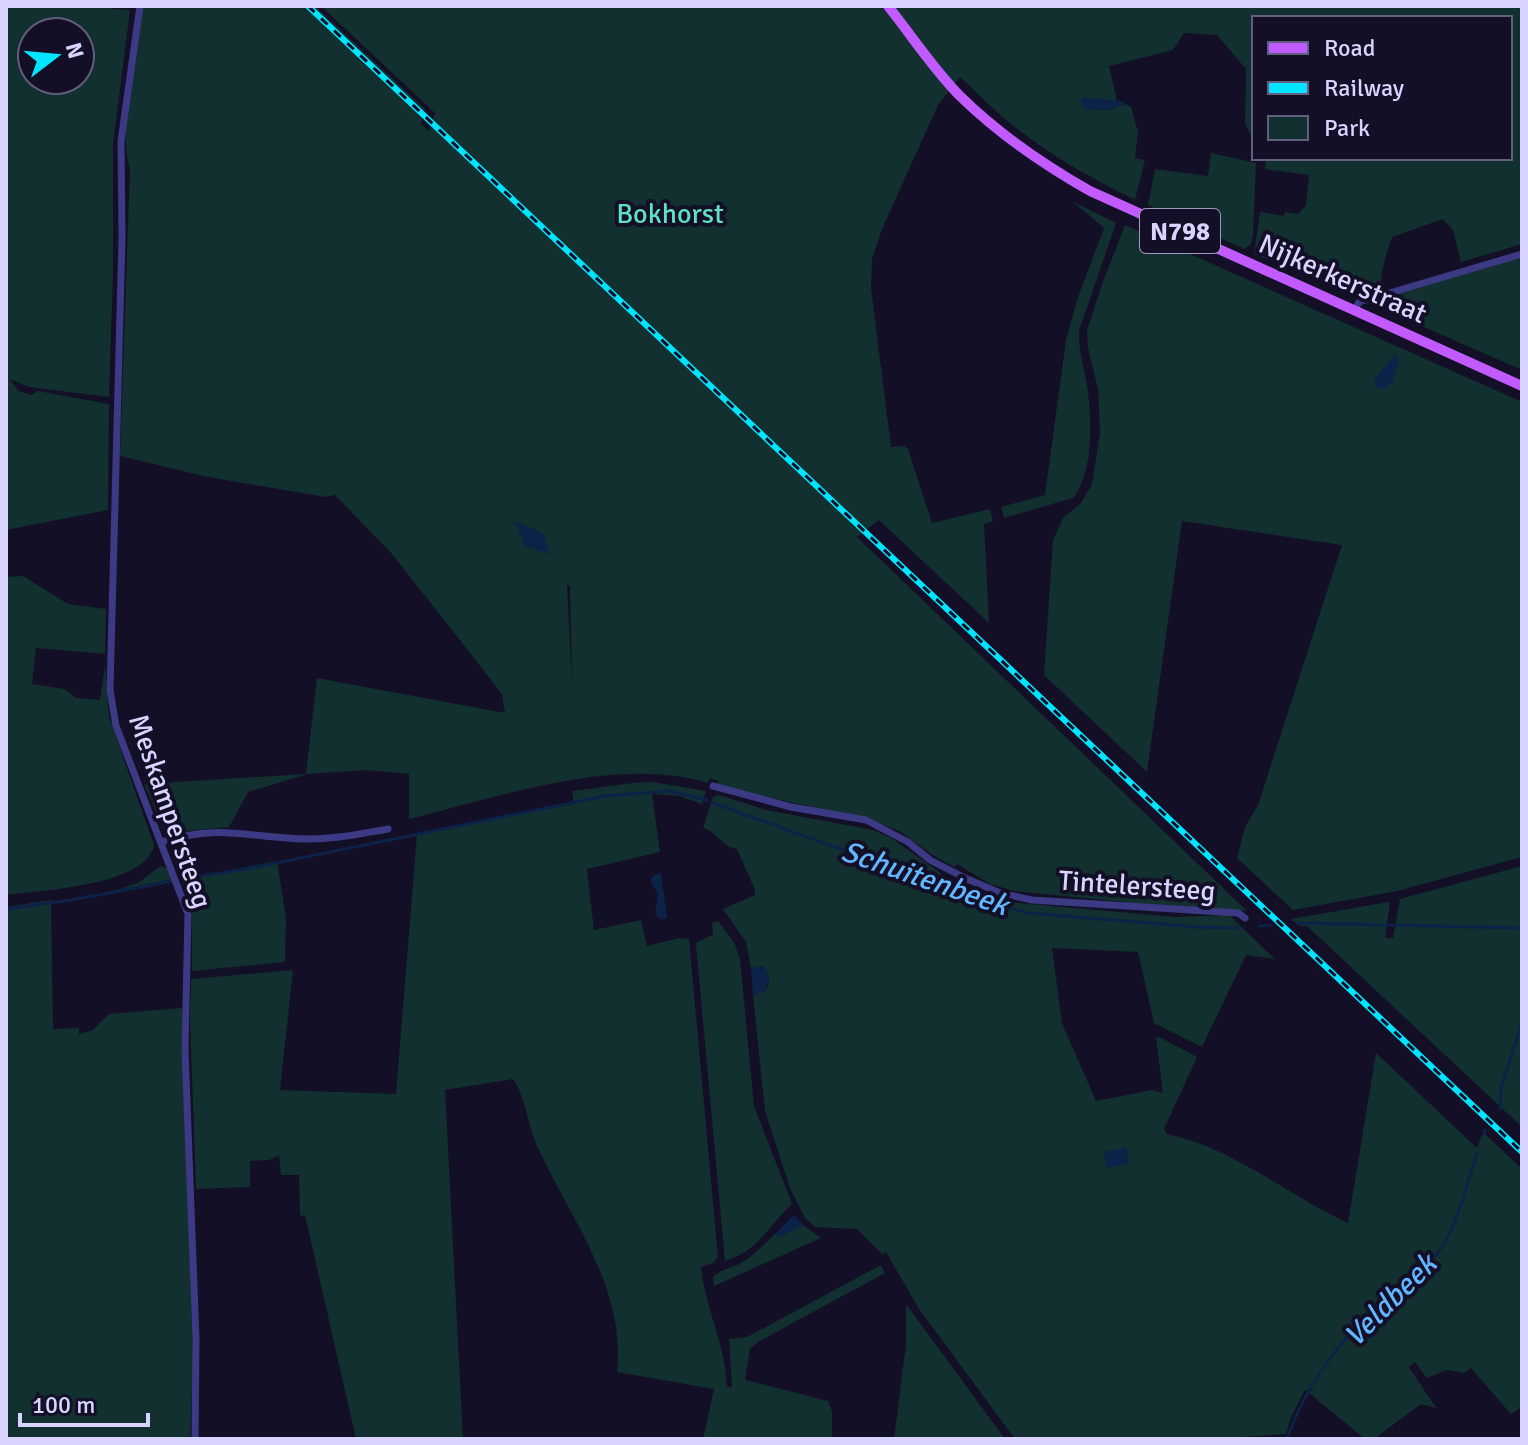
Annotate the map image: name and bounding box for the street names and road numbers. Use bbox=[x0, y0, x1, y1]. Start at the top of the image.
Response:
road number: N798 bbox=[1140, 209, 1220, 253]
street label: Nijkerkerstraat bbox=[1253, 227, 1432, 331]
street label: Meskampersteeg bbox=[121, 710, 219, 913]
street label: Tintelersteeg bbox=[1057, 864, 1216, 908]

